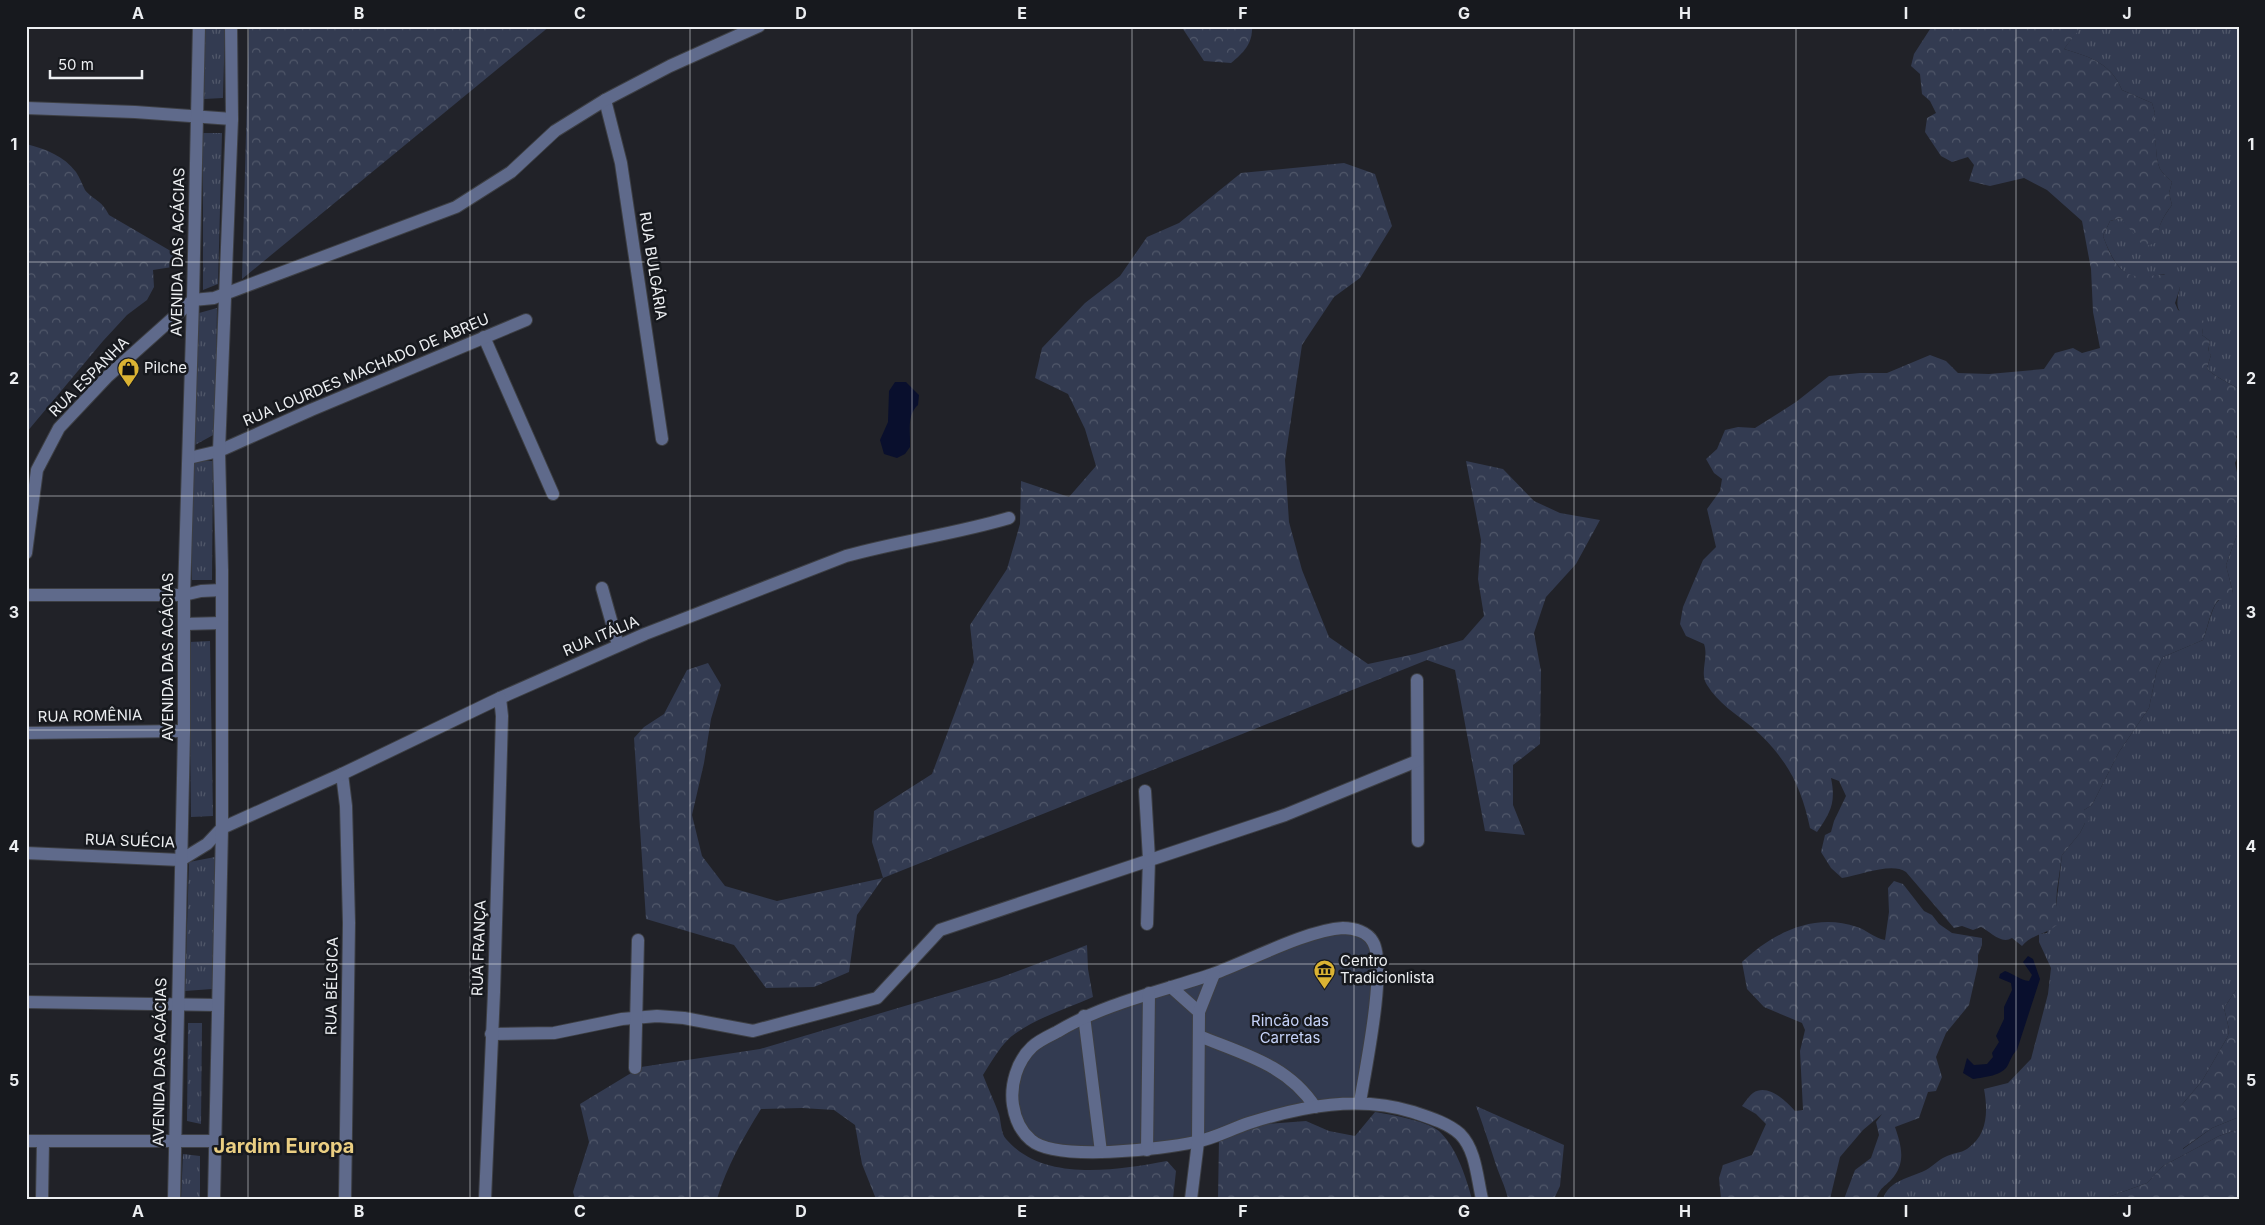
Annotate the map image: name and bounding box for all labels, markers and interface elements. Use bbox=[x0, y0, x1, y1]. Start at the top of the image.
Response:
text: A bbox=[132, 3, 144, 23]
text: B bbox=[354, 3, 364, 23]
text: C bbox=[574, 3, 586, 23]
text: D bbox=[795, 3, 807, 23]
text: E bbox=[1017, 3, 1027, 23]
text: F bbox=[1238, 3, 1248, 23]
text: G bbox=[1458, 3, 1470, 23]
text: H bbox=[1679, 3, 1691, 23]
text: I bbox=[1904, 3, 1908, 23]
text: J bbox=[2122, 3, 2132, 23]
scale bar bbox=[50, 48, 142, 80]
text: 50 m bbox=[58, 55, 94, 74]
text: 1 bbox=[11, 134, 17, 154]
text: 1 bbox=[2248, 134, 2254, 154]
street label: AVENIDA DAS ACÁCIAS bbox=[167, 167, 188, 336]
street label: RUA BULGÁRIA bbox=[636, 210, 671, 321]
street label: RUA LOURDES MACHADO DE ABREU bbox=[240, 309, 492, 430]
street label: RUA ESPANHA bbox=[45, 333, 133, 421]
shop icon: Pilche bbox=[116, 356, 140, 387]
place label: Pilche bbox=[144, 358, 187, 377]
text: 2 bbox=[9, 368, 19, 388]
text: 2 bbox=[2246, 368, 2256, 388]
street label: AVENIDA DAS ACÁCIAS bbox=[158, 573, 177, 741]
text: 3 bbox=[9, 602, 19, 622]
text: 3 bbox=[2246, 602, 2256, 622]
street label: RUA ITÁLIA bbox=[560, 611, 642, 660]
street label: RUA ROMÊNIA bbox=[38, 705, 142, 726]
street label: RUA SUÉCIA bbox=[85, 829, 175, 852]
text: 4 bbox=[9, 836, 20, 856]
text: 4 bbox=[2246, 836, 2257, 856]
street label: RUA FRANÇA bbox=[467, 900, 490, 996]
street label: RUA BÉLGICA bbox=[321, 937, 342, 1035]
place label: Centro Tradicionlista bbox=[1340, 951, 1434, 987]
museum icon: Centro Tradicionlista bbox=[1312, 958, 1336, 989]
street label: AVENIDA DAS ACÁCIAS bbox=[149, 977, 170, 1146]
park label: Rincão das Carretas bbox=[1251, 1011, 1329, 1047]
text: 5 bbox=[9, 1070, 19, 1090]
text: 5 bbox=[2246, 1070, 2256, 1090]
district label: Jardim Europa bbox=[214, 1134, 354, 1158]
text: A bbox=[132, 1201, 144, 1221]
text: B bbox=[354, 1201, 364, 1221]
text: C bbox=[574, 1201, 586, 1221]
text: D bbox=[795, 1201, 807, 1221]
text: E bbox=[1017, 1201, 1027, 1221]
text: F bbox=[1238, 1201, 1248, 1221]
text: G bbox=[1458, 1201, 1470, 1221]
text: H bbox=[1679, 1201, 1691, 1221]
text: I bbox=[1904, 1201, 1908, 1221]
text: J bbox=[2122, 1201, 2132, 1221]

